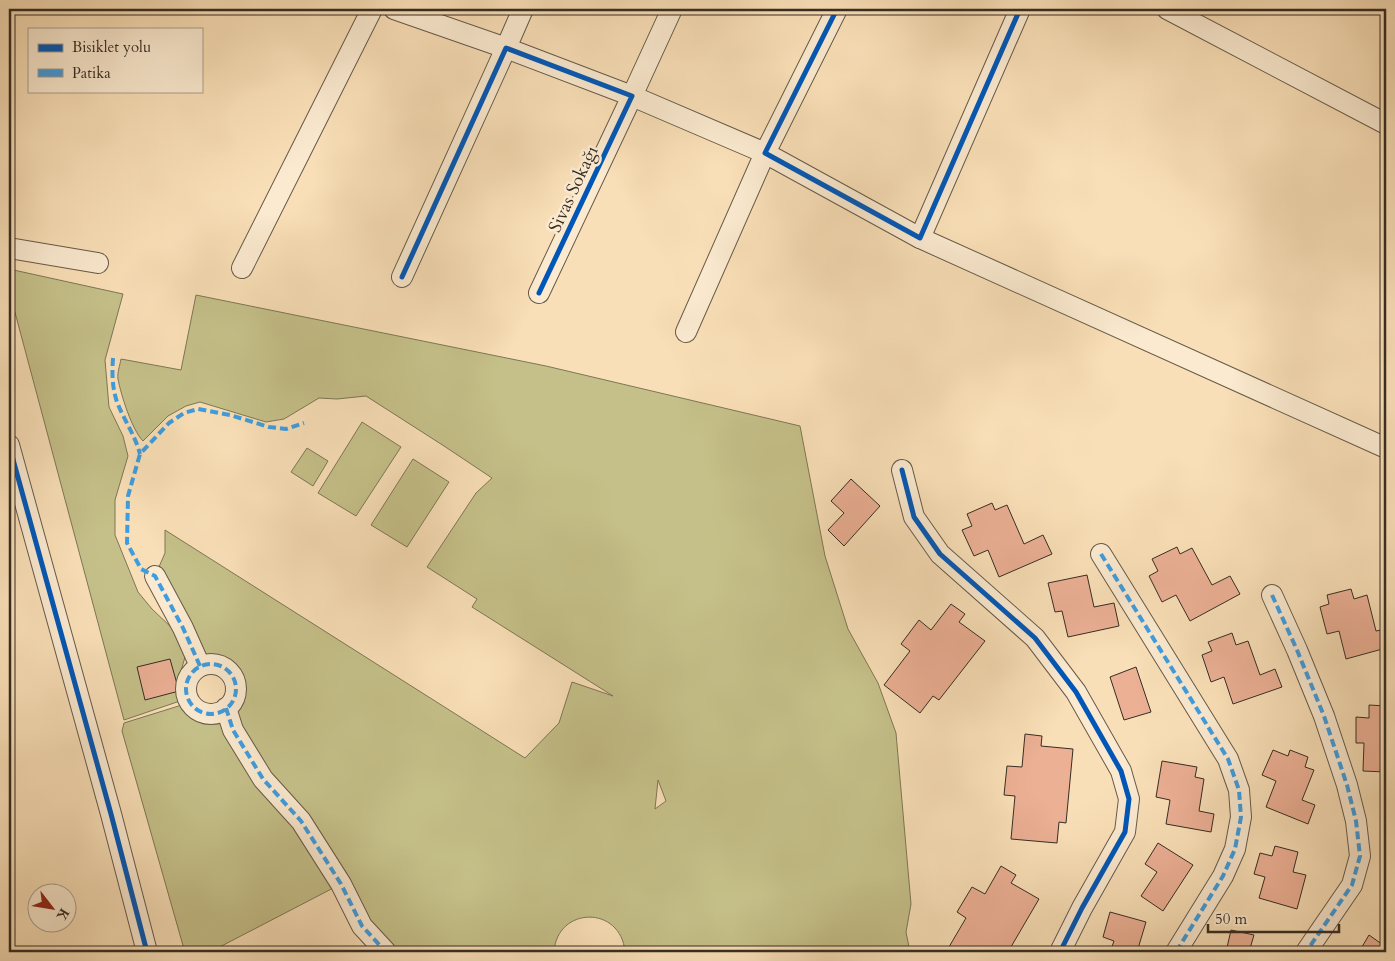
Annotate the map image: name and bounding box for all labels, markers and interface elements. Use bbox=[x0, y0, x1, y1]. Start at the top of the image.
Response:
legend bbox=[28, 28, 202, 92]
text: Bisiklet yolu bbox=[72, 37, 151, 57]
text: Patika bbox=[72, 63, 111, 83]
street label: Sivas Sokağı bbox=[542, 142, 604, 237]
north arrow bbox=[28, 884, 78, 934]
scale bar bbox=[1208, 901, 1339, 933]
text: K bbox=[51, 905, 74, 925]
text: 50 m bbox=[1215, 909, 1247, 929]

